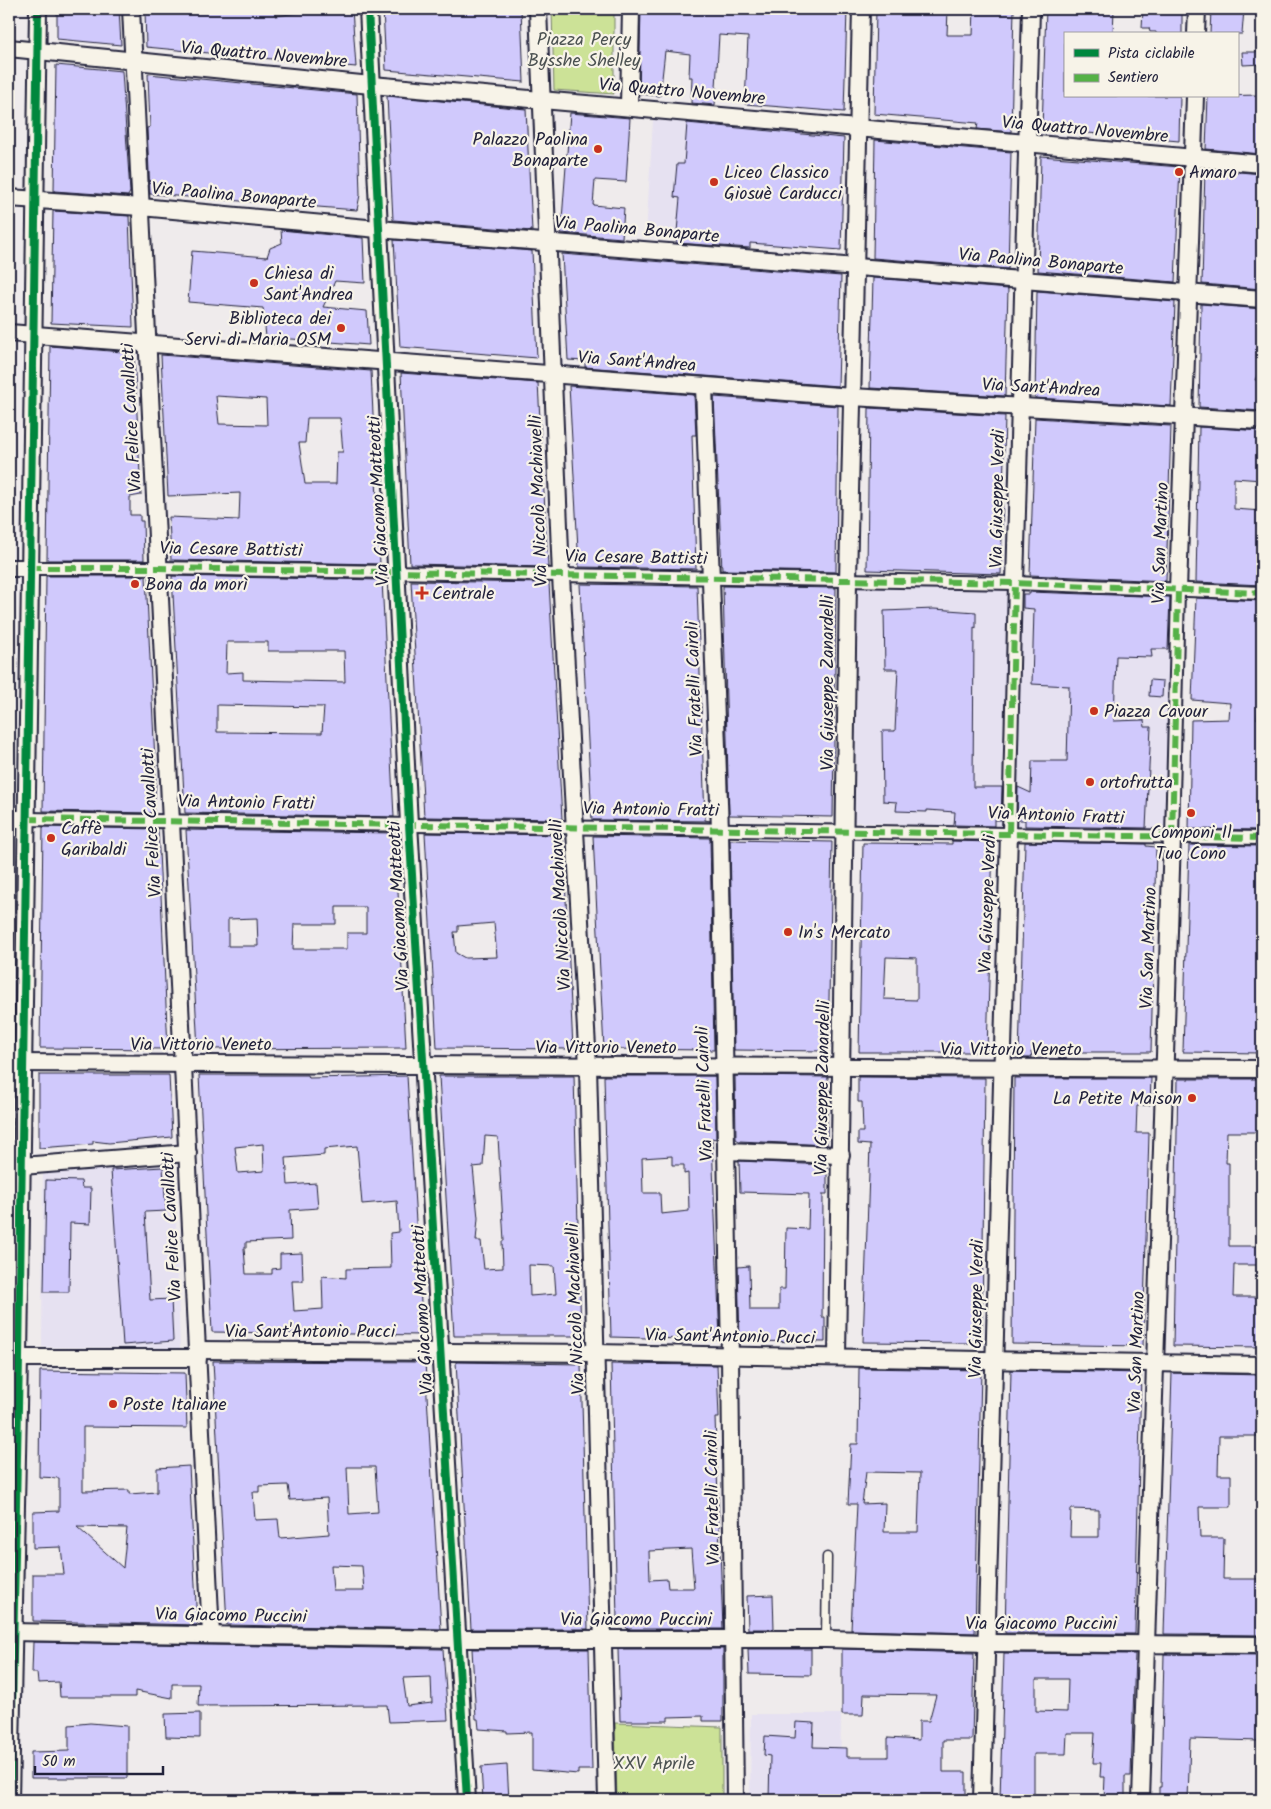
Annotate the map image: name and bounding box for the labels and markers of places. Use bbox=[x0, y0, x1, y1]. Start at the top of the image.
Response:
place label: Palazzo Paolina Bonaparte bbox=[473, 126, 588, 176]
marker: Palazzo Paolina Bonaparte bbox=[592, 143, 604, 155]
place label: Liceo Classico Giosuè Carducci bbox=[724, 159, 843, 209]
place label: Amaro bbox=[1189, 159, 1237, 188]
marker: Amaro bbox=[1173, 166, 1185, 178]
marker: Liceo Classico Giosuè Carducci bbox=[708, 176, 720, 188]
place label: Chiesa di Sant'Andrea bbox=[264, 260, 353, 310]
marker: Chiesa di Sant'Andrea bbox=[248, 277, 260, 289]
place label: Biblioteca dei Servi di Maria OSM bbox=[184, 305, 332, 355]
marker: Biblioteca dei Servi di Maria OSM bbox=[335, 322, 347, 334]
place label: Bona da morì bbox=[145, 571, 248, 600]
marker: Bona da morì bbox=[129, 578, 141, 590]
place label: Centrale bbox=[432, 580, 494, 609]
marker: Centrale bbox=[416, 587, 428, 599]
place label: Piazza Cavour bbox=[1104, 698, 1209, 727]
marker: Piazza Cavour bbox=[1088, 705, 1100, 717]
place label: ortofrutta bbox=[1100, 769, 1173, 798]
marker: ortofrutta bbox=[1084, 776, 1096, 788]
marker: Componi Il Tuo Cono bbox=[1185, 807, 1197, 819]
place label: Caffè Garibaldi bbox=[61, 815, 127, 865]
place label: Componi Il Tuo Cono bbox=[1150, 819, 1232, 869]
marker: Caffè Garibaldi bbox=[45, 832, 57, 844]
place label: In's Mercato bbox=[798, 919, 891, 948]
marker: In's Mercato bbox=[782, 926, 794, 938]
place label: La Petite Maison bbox=[1053, 1085, 1182, 1114]
marker: La Petite Maison bbox=[1186, 1092, 1198, 1104]
place label: Poste Italiane bbox=[123, 1391, 227, 1420]
marker: Poste Italiane bbox=[107, 1398, 119, 1410]

